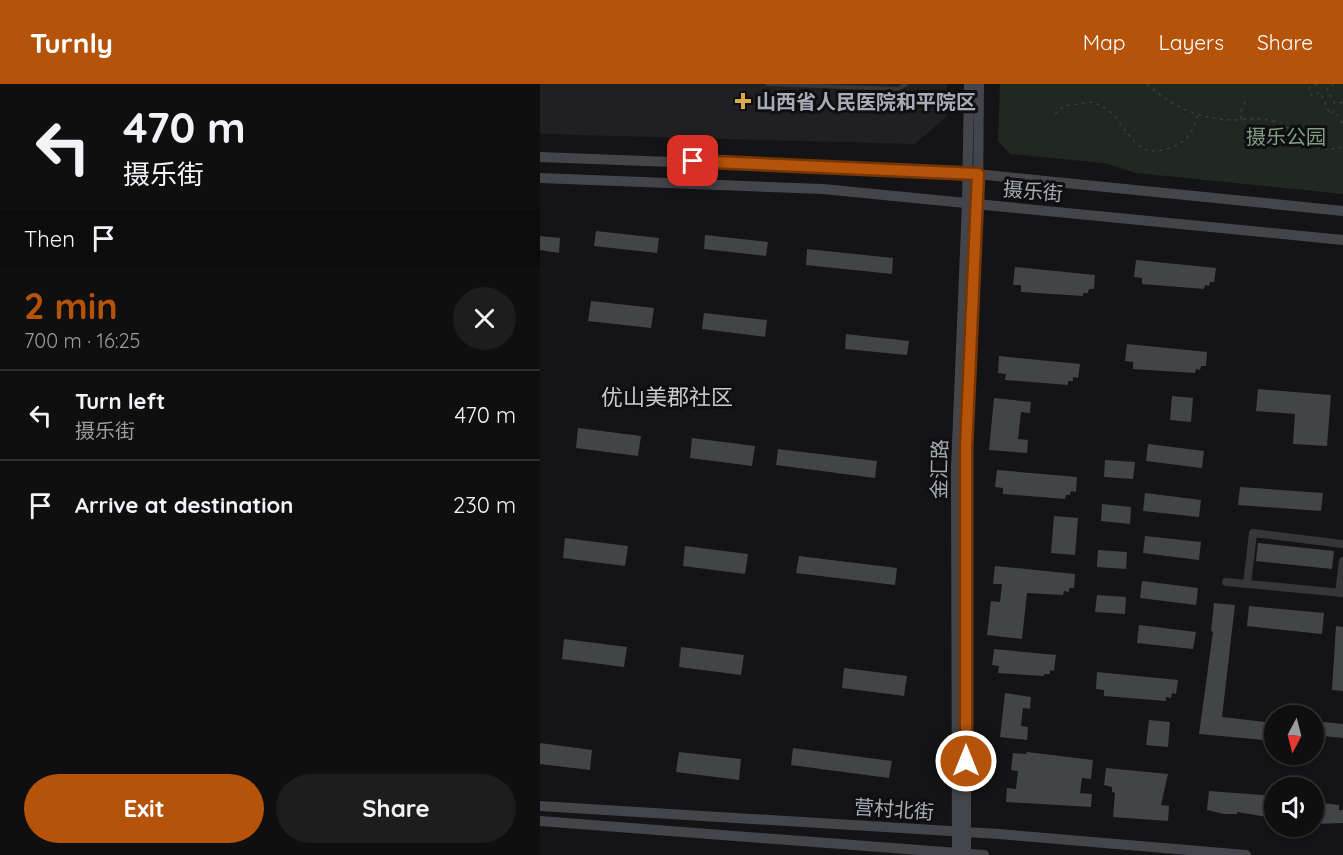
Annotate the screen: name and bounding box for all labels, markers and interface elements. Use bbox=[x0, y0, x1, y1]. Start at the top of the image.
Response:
text: Turnly bbox=[30, 25, 113, 60]
text: Map bbox=[1083, 29, 1126, 55]
text: Layers bbox=[1159, 29, 1224, 55]
text: Share bbox=[1257, 29, 1313, 55]
place label: 山西省人民医院和平院区 bbox=[756, 89, 976, 114]
marker: 山西省人民医院和平院区 bbox=[734, 92, 752, 110]
text: 470 m bbox=[123, 101, 246, 154]
icon: left bbox=[24, 108, 102, 186]
park label: 摄乐公园 bbox=[1246, 124, 1326, 149]
pin bbox=[667, 135, 718, 186]
icon: arrive bbox=[676, 144, 709, 177]
text: 摄乐街 bbox=[123, 157, 204, 191]
street label: 摄乐街 bbox=[1002, 176, 1064, 206]
icon: arrive bbox=[87, 222, 120, 255]
text: Then bbox=[24, 225, 75, 253]
text: 2 min bbox=[24, 283, 118, 328]
button: close bbox=[453, 287, 516, 350]
text: 700 m · 16:25 bbox=[24, 328, 140, 353]
district label: 优山美郡社区 bbox=[601, 383, 733, 411]
text: Turn left bbox=[75, 387, 165, 415]
icon: left bbox=[24, 399, 57, 432]
text: 470 m bbox=[455, 401, 516, 429]
text: 摄乐街 bbox=[75, 418, 135, 443]
street label: 金汇路 bbox=[926, 439, 952, 499]
icon: arrive bbox=[24, 489, 57, 522]
text: Arrive at destination bbox=[75, 491, 293, 519]
text: 230 m bbox=[453, 491, 516, 519]
north arrow bbox=[1264, 705, 1324, 765]
map controls bbox=[1264, 705, 1324, 837]
position arrow bbox=[934, 729, 998, 793]
button: Exit bbox=[24, 774, 264, 843]
button: Share bbox=[276, 774, 516, 843]
button: sound bbox=[1264, 777, 1324, 837]
street label: 营村北街 bbox=[853, 794, 935, 824]

